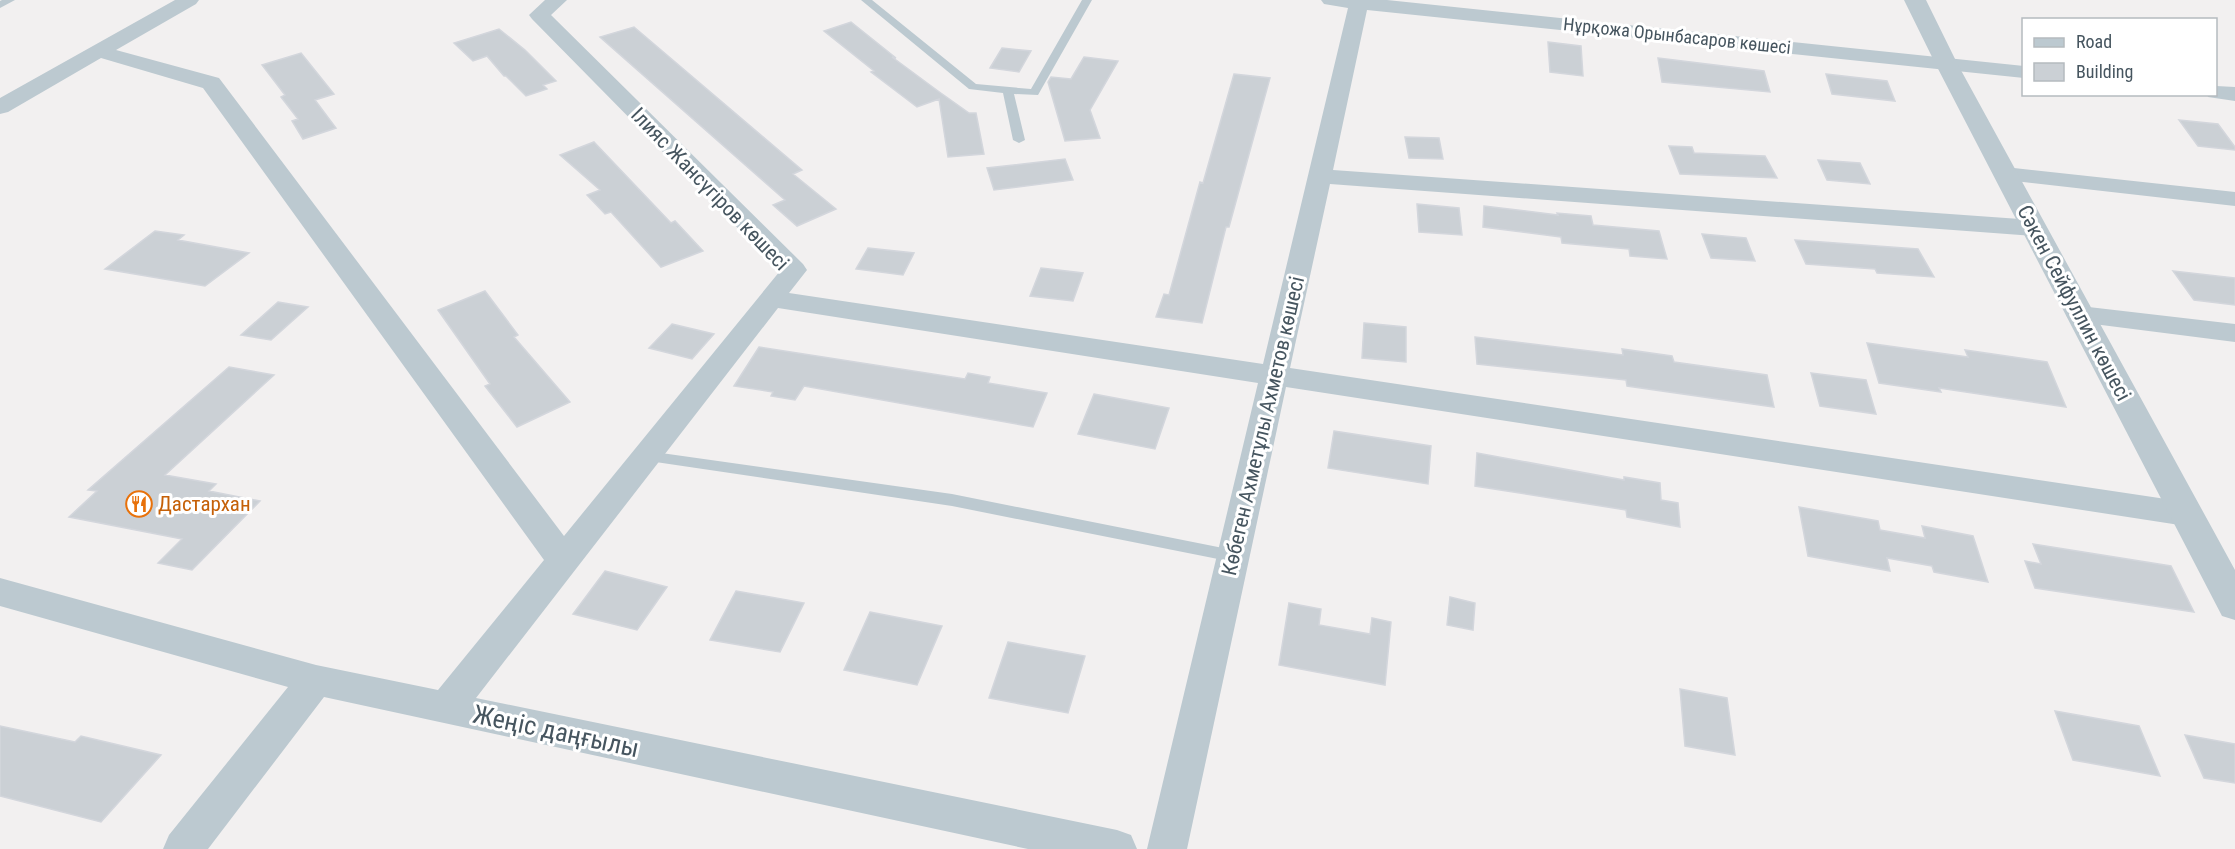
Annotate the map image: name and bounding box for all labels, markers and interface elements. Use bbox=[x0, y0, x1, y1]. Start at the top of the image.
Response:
street label: Нұрқожа Орынбасаров көшесі bbox=[1562, 13, 1792, 58]
legend bbox=[2022, 18, 2217, 96]
text: Road bbox=[2076, 31, 2112, 52]
text: Building bbox=[2076, 61, 2133, 82]
street label: Ілияс Жансүгіров көшесі bbox=[626, 103, 794, 275]
street label: Сәкен Сейфуллин көшесі bbox=[2012, 201, 2136, 405]
street label: Көбеген Ахметұлы Ахметов көшесі bbox=[1217, 274, 1309, 578]
restaurant icon: Дастархан bbox=[124, 489, 154, 519]
place label: Дастархан bbox=[158, 492, 251, 516]
street label: Жеңіс даңғылы bbox=[470, 699, 642, 763]

